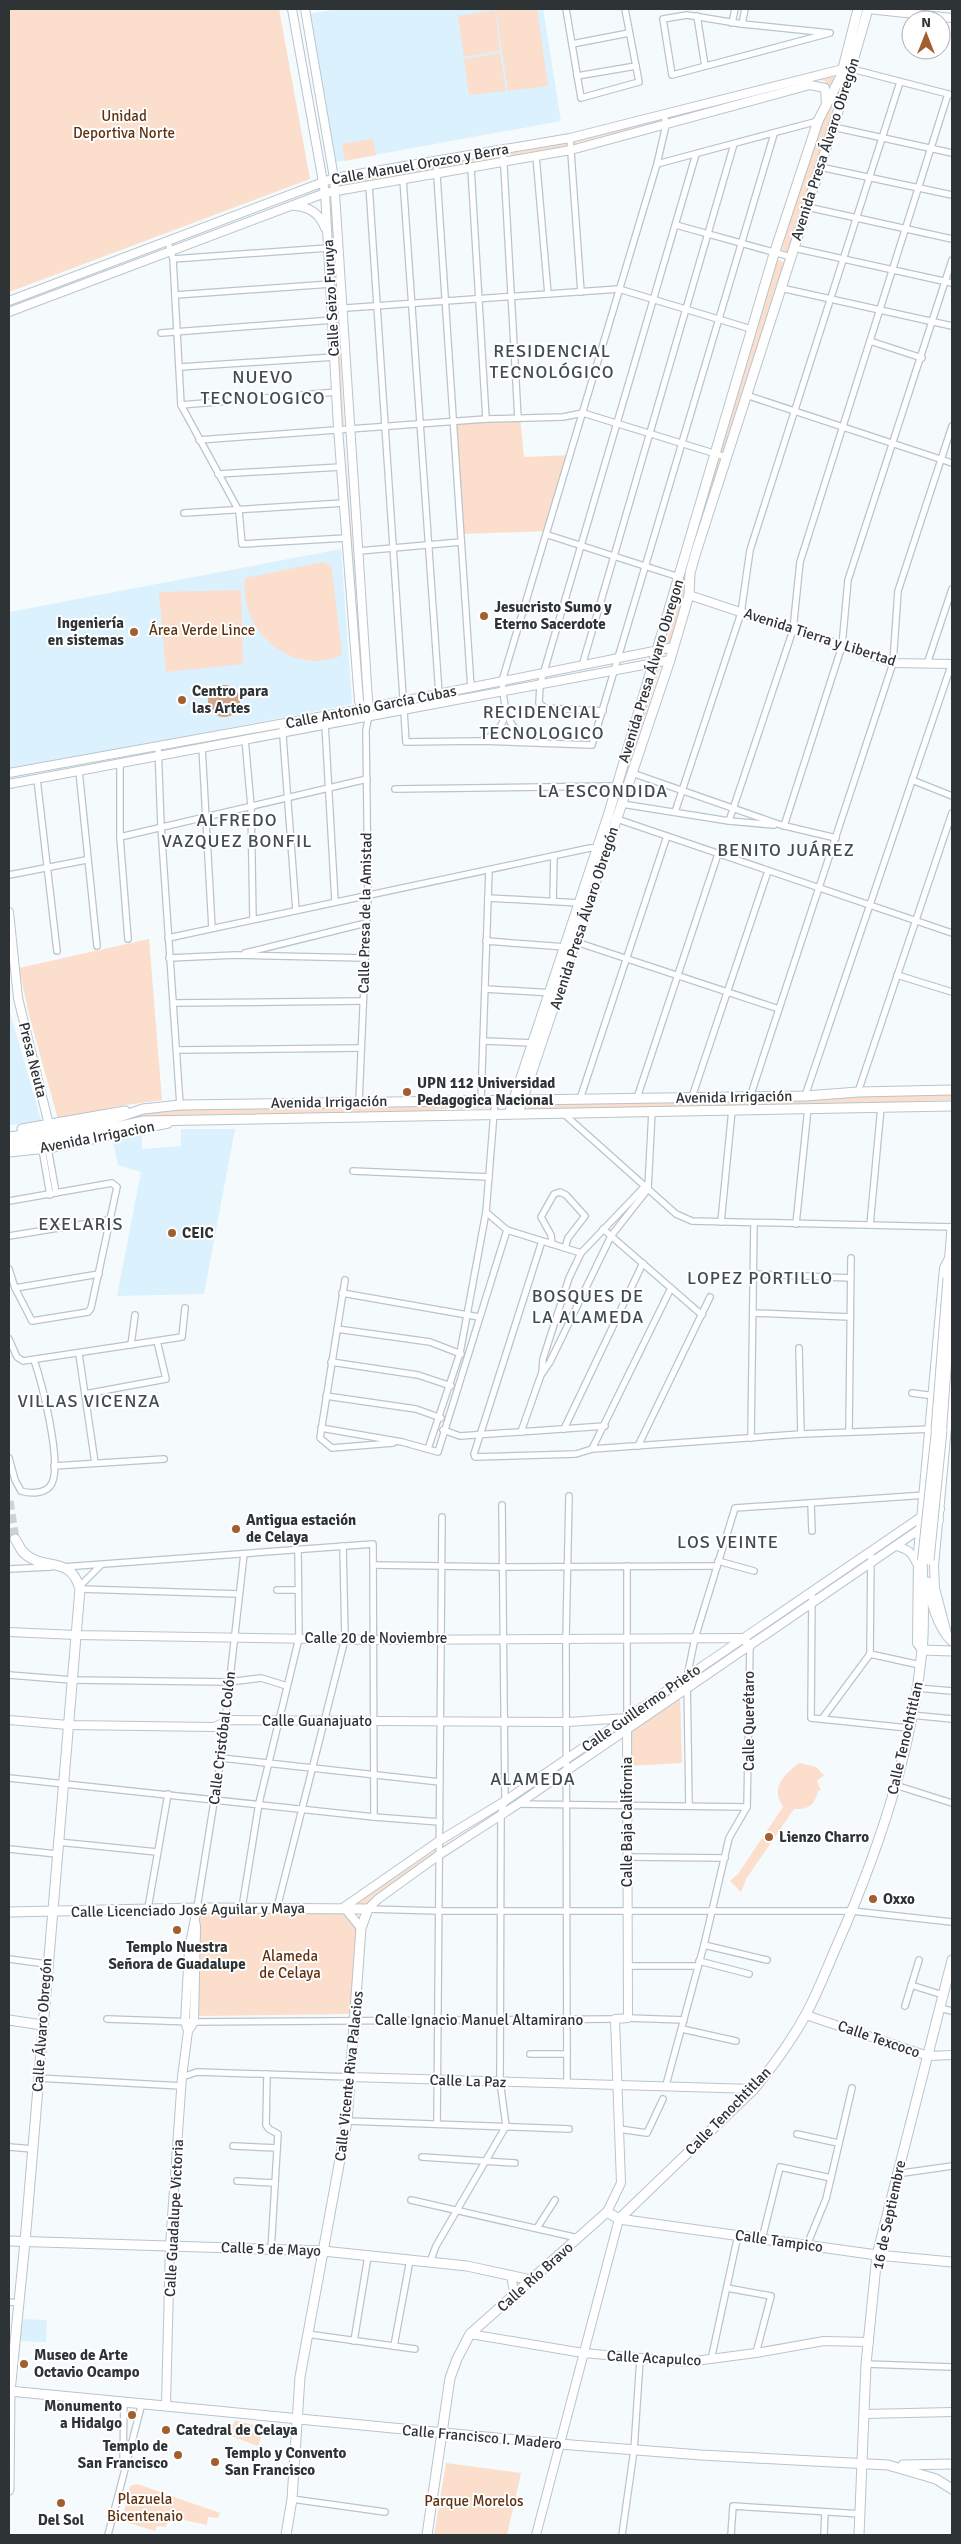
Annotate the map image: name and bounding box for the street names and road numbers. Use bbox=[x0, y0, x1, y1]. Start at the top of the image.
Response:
street label: Avenida Presa Álvaro Obregón bbox=[786, 55, 863, 243]
street label: Calle Manuel Orozco y Berra bbox=[330, 140, 510, 188]
street label: Calle Seizo Furuya bbox=[319, 239, 343, 357]
street label: Avenida Presa Álvaro Obregon bbox=[613, 577, 688, 765]
street label: Avenida Tierra y Libertad bbox=[742, 604, 898, 670]
street label: Calle Antonio García Cubas bbox=[284, 682, 458, 732]
street label: Avenida Presa Álvaro Obregón bbox=[545, 824, 622, 1012]
street label: Calle Presa de la Amistad bbox=[355, 832, 375, 994]
street label: Presa Neuta bbox=[15, 1020, 51, 1100]
street label: Avenida Irrigación bbox=[676, 1087, 792, 1107]
street label: Avenida Irrigación bbox=[271, 1092, 387, 1112]
street label: Avenida Irrigacion bbox=[38, 1117, 156, 1157]
street label: Calle 20 de Noviembre bbox=[305, 1629, 447, 1647]
street label: Calle Guillermo Prieto bbox=[578, 1660, 704, 1756]
street label: Calle Cristóbal Colón bbox=[205, 1670, 239, 1806]
street label: Calle Querétaro bbox=[740, 1671, 758, 1771]
street label: Calle Tenochtitlan bbox=[883, 1680, 927, 1796]
street label: Calle Guanajuato bbox=[262, 1712, 372, 1730]
street label: Calle Baja California bbox=[618, 1757, 636, 1887]
street label: Calle Licenciado José Aguilar y Maya bbox=[71, 1899, 305, 1921]
street label: Calle Álvaro Obregón bbox=[27, 1957, 56, 2093]
street label: Calle Vicente Riva Palacios bbox=[331, 1990, 367, 2162]
street label: Calle Ignacio Manuel Altamirano bbox=[375, 2011, 584, 2029]
street label: Calle Texcoco bbox=[836, 2017, 923, 2062]
street label: Calle Tenochtitlan bbox=[681, 2063, 775, 2159]
street label: Calle La Paz bbox=[429, 2071, 507, 2091]
street label: Calle Guadalupe Victoria bbox=[161, 2139, 187, 2297]
street label: 16 de Septiembre bbox=[869, 2159, 909, 2271]
street label: Calle Tampico bbox=[734, 2226, 824, 2256]
street label: Calle 5 de Mayo bbox=[221, 2238, 322, 2260]
street label: Calle Río Bravo bbox=[493, 2238, 577, 2316]
street label: Calle Acapulco bbox=[606, 2347, 702, 2369]
street label: Calle Francisco I. Madero bbox=[401, 2421, 563, 2453]

